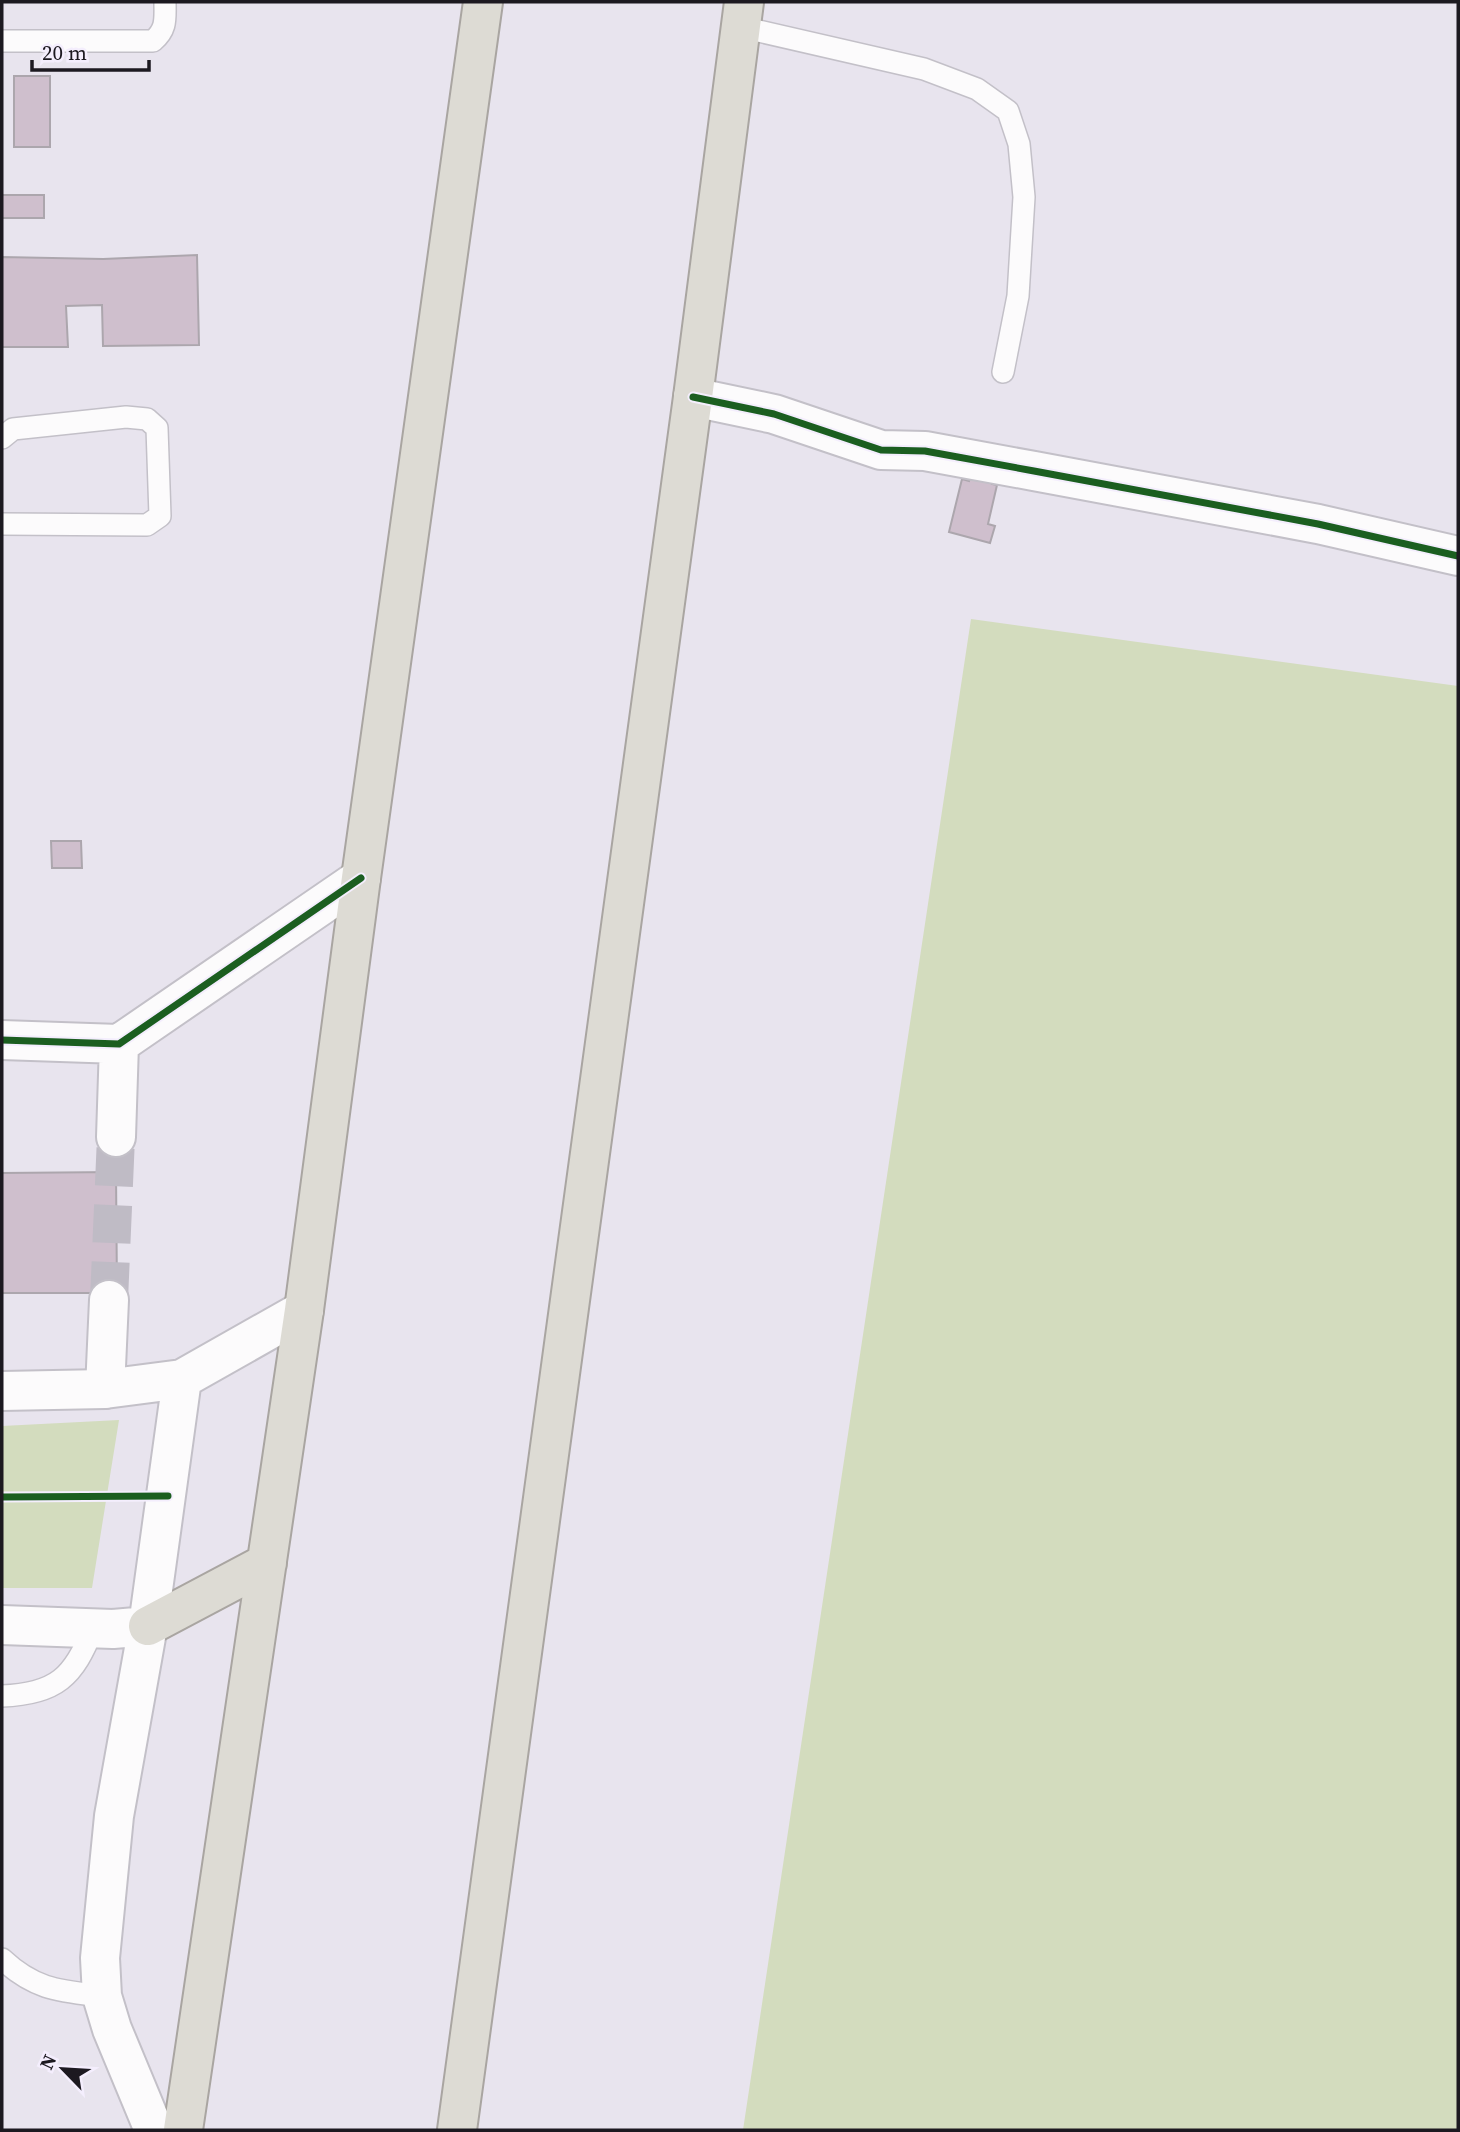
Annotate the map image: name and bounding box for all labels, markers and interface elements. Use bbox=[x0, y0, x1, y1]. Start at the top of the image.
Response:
scale bar bbox=[32, 28, 149, 72]
text: 20 m bbox=[42, 38, 87, 67]
north arrow bbox=[28, 2034, 98, 2104]
text: N bbox=[33, 2050, 62, 2074]

